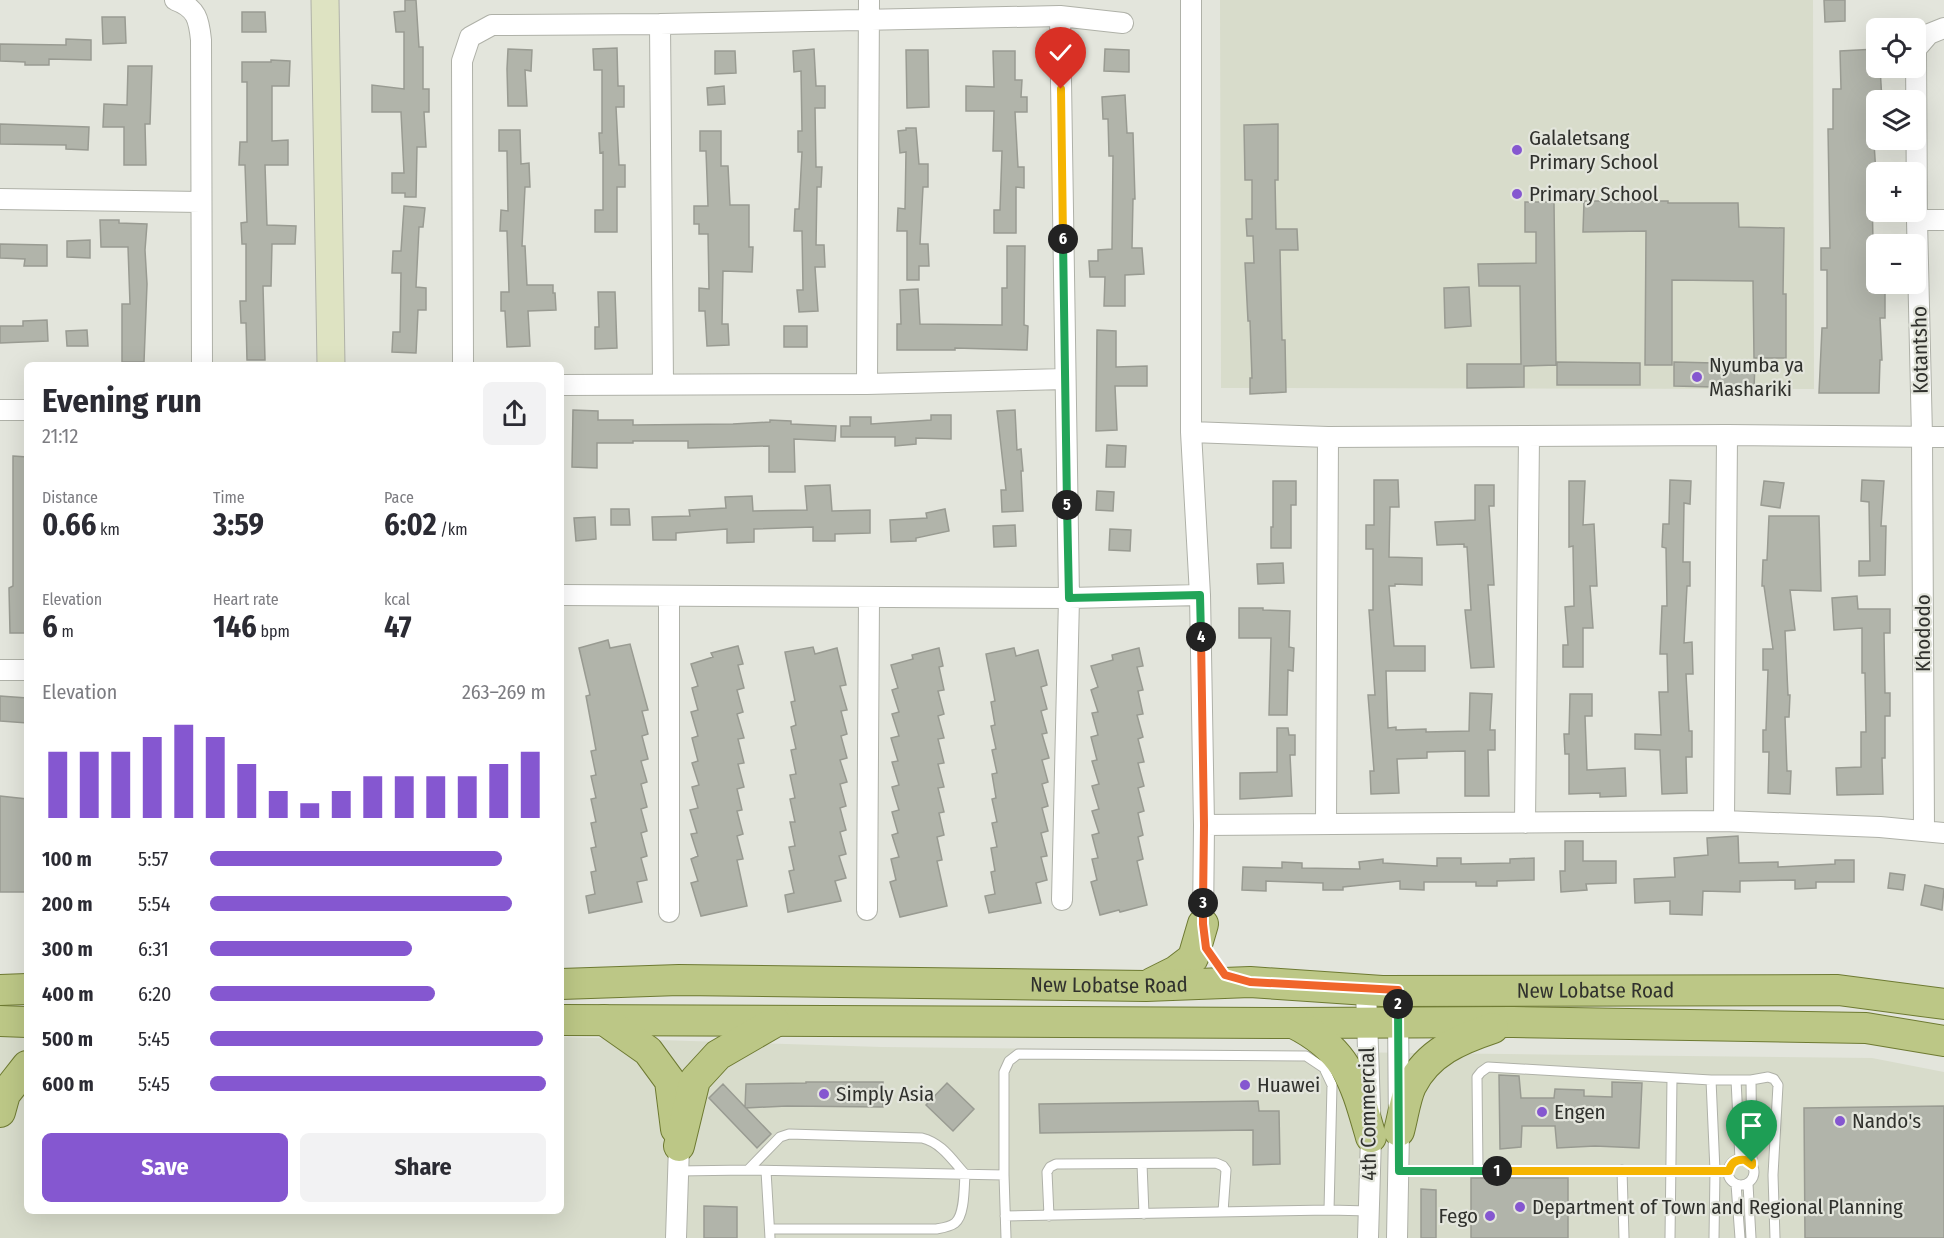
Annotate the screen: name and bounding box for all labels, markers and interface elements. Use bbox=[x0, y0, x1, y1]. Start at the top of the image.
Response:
map controls bbox=[1866, 18, 1926, 294]
button: locate bbox=[1866, 18, 1926, 78]
pin bbox=[1035, 27, 1086, 89]
icon: check bbox=[1044, 36, 1077, 69]
button: layers bbox=[1866, 90, 1926, 150]
place label: Galaletsang Primary School bbox=[1529, 125, 1659, 175]
marker: Galaletsang Primary School bbox=[1510, 143, 1524, 157]
button: + bbox=[1866, 162, 1926, 222]
place label: Primary School bbox=[1529, 181, 1659, 207]
marker: Primary School bbox=[1510, 187, 1524, 201]
pin: 6 bbox=[1048, 224, 1078, 254]
text: 6 bbox=[1059, 229, 1067, 248]
button: − bbox=[1866, 234, 1926, 294]
street label: Kotantsho bbox=[1906, 306, 1934, 394]
place label: Nyumba ya Mashariki bbox=[1709, 352, 1804, 402]
marker: Nyumba ya Mashariki bbox=[1690, 370, 1704, 384]
text: Evening run bbox=[42, 381, 202, 421]
button: share bbox=[483, 382, 546, 445]
text: 21:12 bbox=[42, 424, 78, 448]
text: Distance bbox=[42, 488, 98, 507]
text: Time bbox=[213, 488, 245, 507]
text: Pace bbox=[384, 488, 414, 507]
pin: 5 bbox=[1052, 490, 1082, 520]
text: 5 bbox=[1063, 495, 1071, 514]
text: 0.66 bbox=[42, 507, 96, 543]
text: 3:59 bbox=[213, 507, 264, 543]
text: 6:02 bbox=[384, 507, 437, 543]
text: km bbox=[96, 520, 120, 539]
text: /km bbox=[437, 520, 468, 539]
text: Elevation bbox=[42, 590, 102, 609]
text: Heart rate bbox=[213, 590, 279, 609]
text: kcal bbox=[384, 590, 410, 609]
street label: Khododo bbox=[1910, 594, 1936, 672]
text: 6 bbox=[42, 609, 58, 645]
text: 146 bbox=[213, 609, 257, 645]
text: 47 bbox=[384, 609, 412, 645]
text: m bbox=[58, 622, 74, 641]
text: bpm bbox=[257, 622, 290, 641]
pin: 4 bbox=[1186, 622, 1216, 652]
text: 4 bbox=[1197, 627, 1205, 646]
text: Elevation bbox=[42, 680, 117, 704]
text: 263–269 m bbox=[462, 680, 546, 704]
text: 100 m bbox=[42, 847, 92, 871]
text: 5:57 bbox=[138, 847, 168, 871]
pin: 3 bbox=[1188, 888, 1218, 918]
text: 200 m bbox=[42, 892, 93, 916]
text: 5:54 bbox=[138, 892, 170, 916]
text: 3 bbox=[1199, 893, 1207, 912]
text: 300 m bbox=[42, 937, 93, 961]
text: 6:31 bbox=[138, 937, 169, 961]
street label: New Lobatse Road bbox=[1030, 971, 1188, 999]
street label: New Lobatse Road bbox=[1517, 977, 1674, 1004]
text: 400 m bbox=[42, 982, 94, 1006]
text: 6:20 bbox=[138, 982, 171, 1006]
pin: 2 bbox=[1383, 989, 1413, 1019]
text: 2 bbox=[1394, 994, 1402, 1013]
text: 500 m bbox=[42, 1027, 93, 1051]
text: 5:45 bbox=[138, 1027, 170, 1051]
street label: 4th Commercial bbox=[1354, 1047, 1382, 1181]
text: 600 m bbox=[42, 1072, 94, 1096]
text: 5:45 bbox=[138, 1072, 170, 1096]
place label: Huawei bbox=[1257, 1072, 1320, 1098]
marker: Huawei bbox=[1238, 1078, 1252, 1092]
place label: Simply Asia bbox=[836, 1081, 934, 1107]
marker: Simply Asia bbox=[817, 1087, 831, 1101]
place label: Engen bbox=[1554, 1099, 1606, 1125]
pin bbox=[1726, 1100, 1777, 1162]
marker: Engen bbox=[1535, 1105, 1549, 1119]
place label: Nando's bbox=[1852, 1108, 1921, 1134]
icon: arrive bbox=[1735, 1109, 1768, 1142]
marker: Nando's bbox=[1833, 1114, 1847, 1128]
button: Save bbox=[42, 1133, 288, 1202]
button: Share bbox=[300, 1133, 546, 1202]
pin: 1 bbox=[1482, 1156, 1512, 1186]
text: 1 bbox=[1494, 1161, 1500, 1180]
place label: Department of Town and Regional Planning bbox=[1532, 1194, 1903, 1220]
marker: Department of Town and Regional Planning bbox=[1513, 1200, 1527, 1214]
place label: Fego bbox=[1439, 1203, 1478, 1229]
marker: Fego bbox=[1483, 1209, 1497, 1223]

